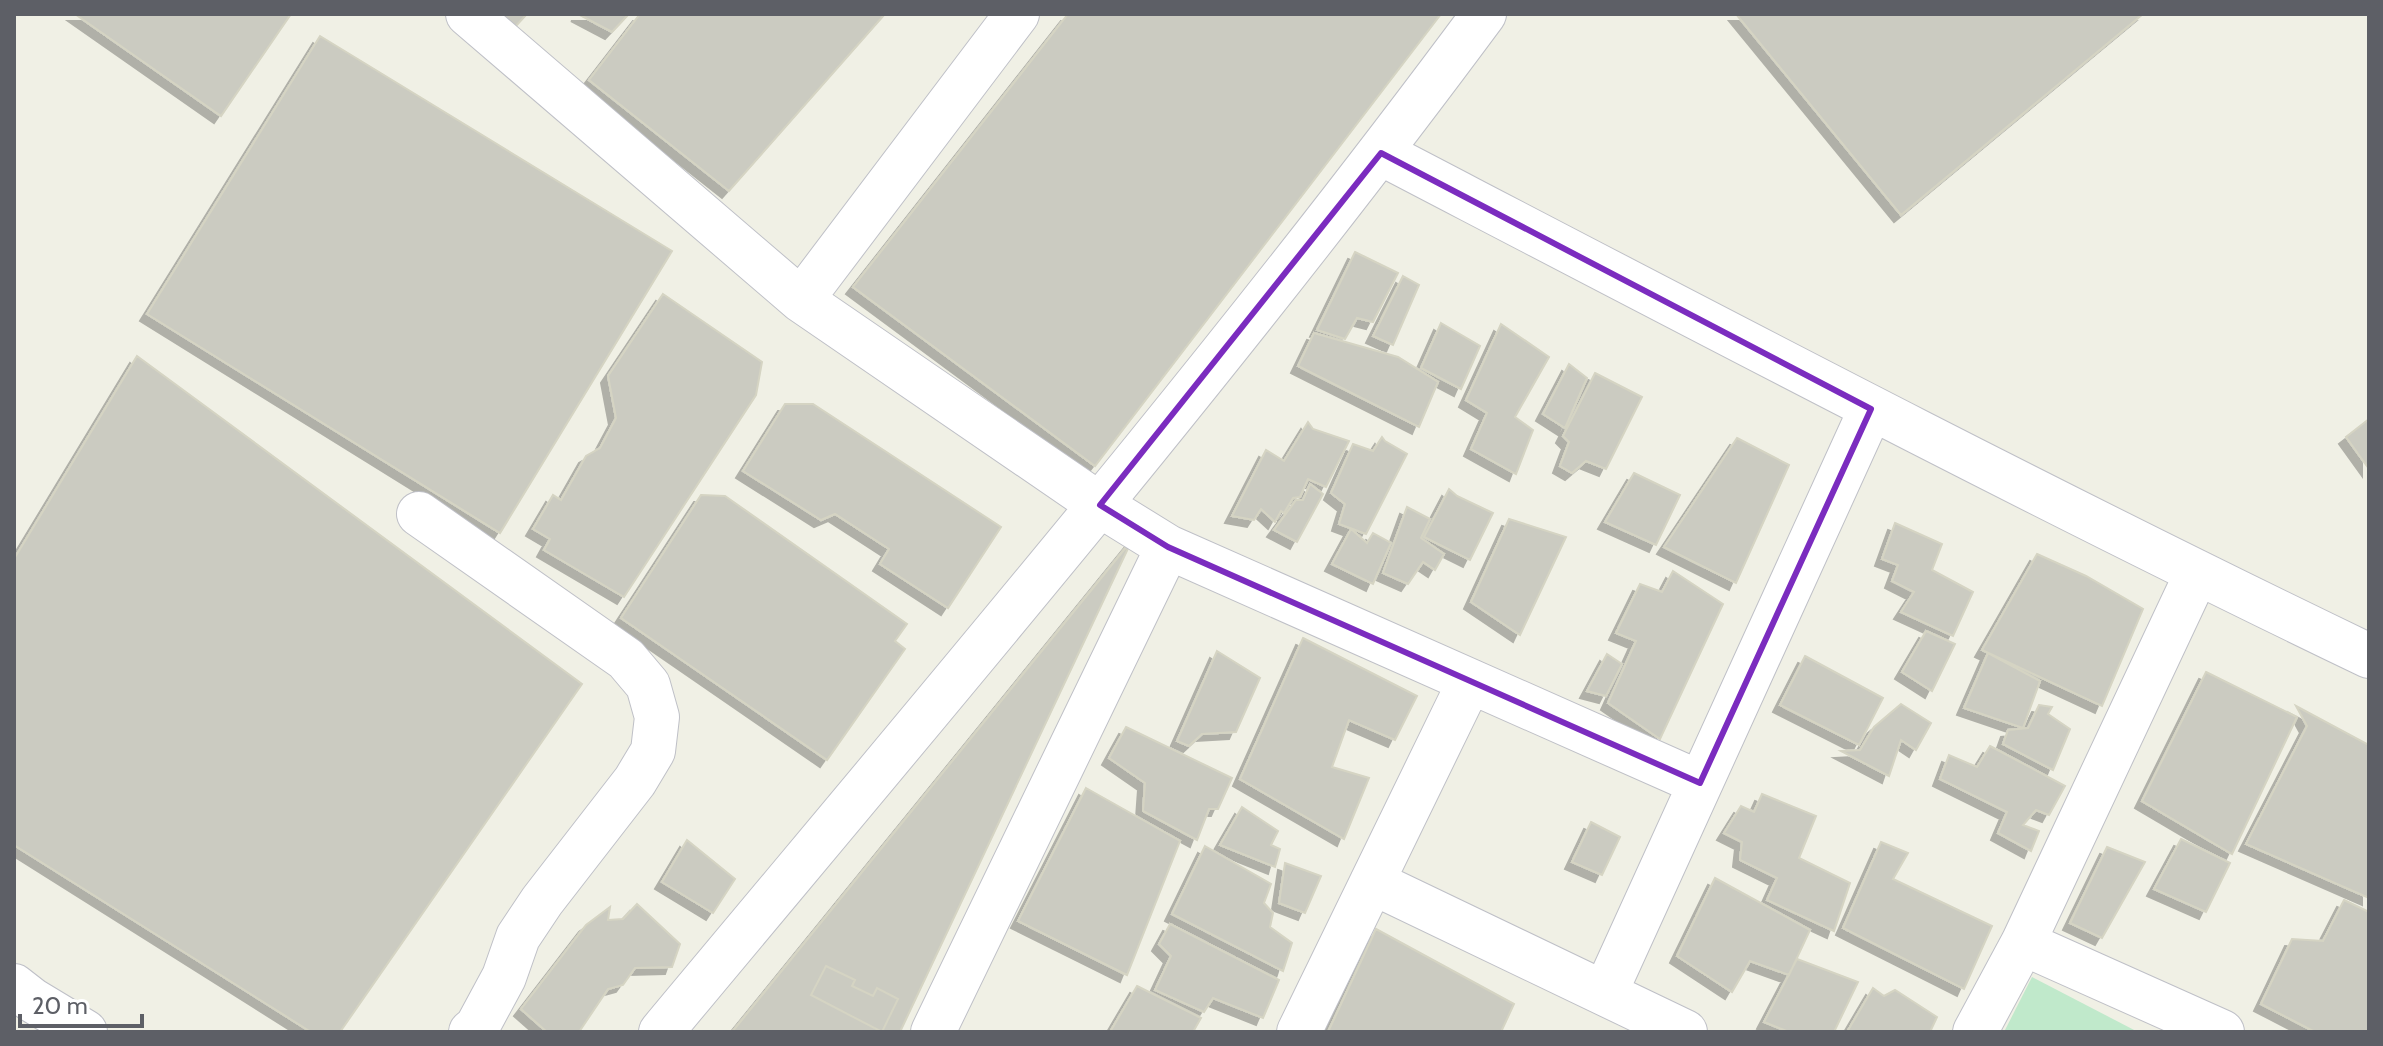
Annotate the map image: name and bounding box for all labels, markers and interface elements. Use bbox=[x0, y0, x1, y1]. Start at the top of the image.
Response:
scale bar bbox=[20, 978, 142, 1028]
text: 20 m bbox=[32, 991, 88, 1020]

